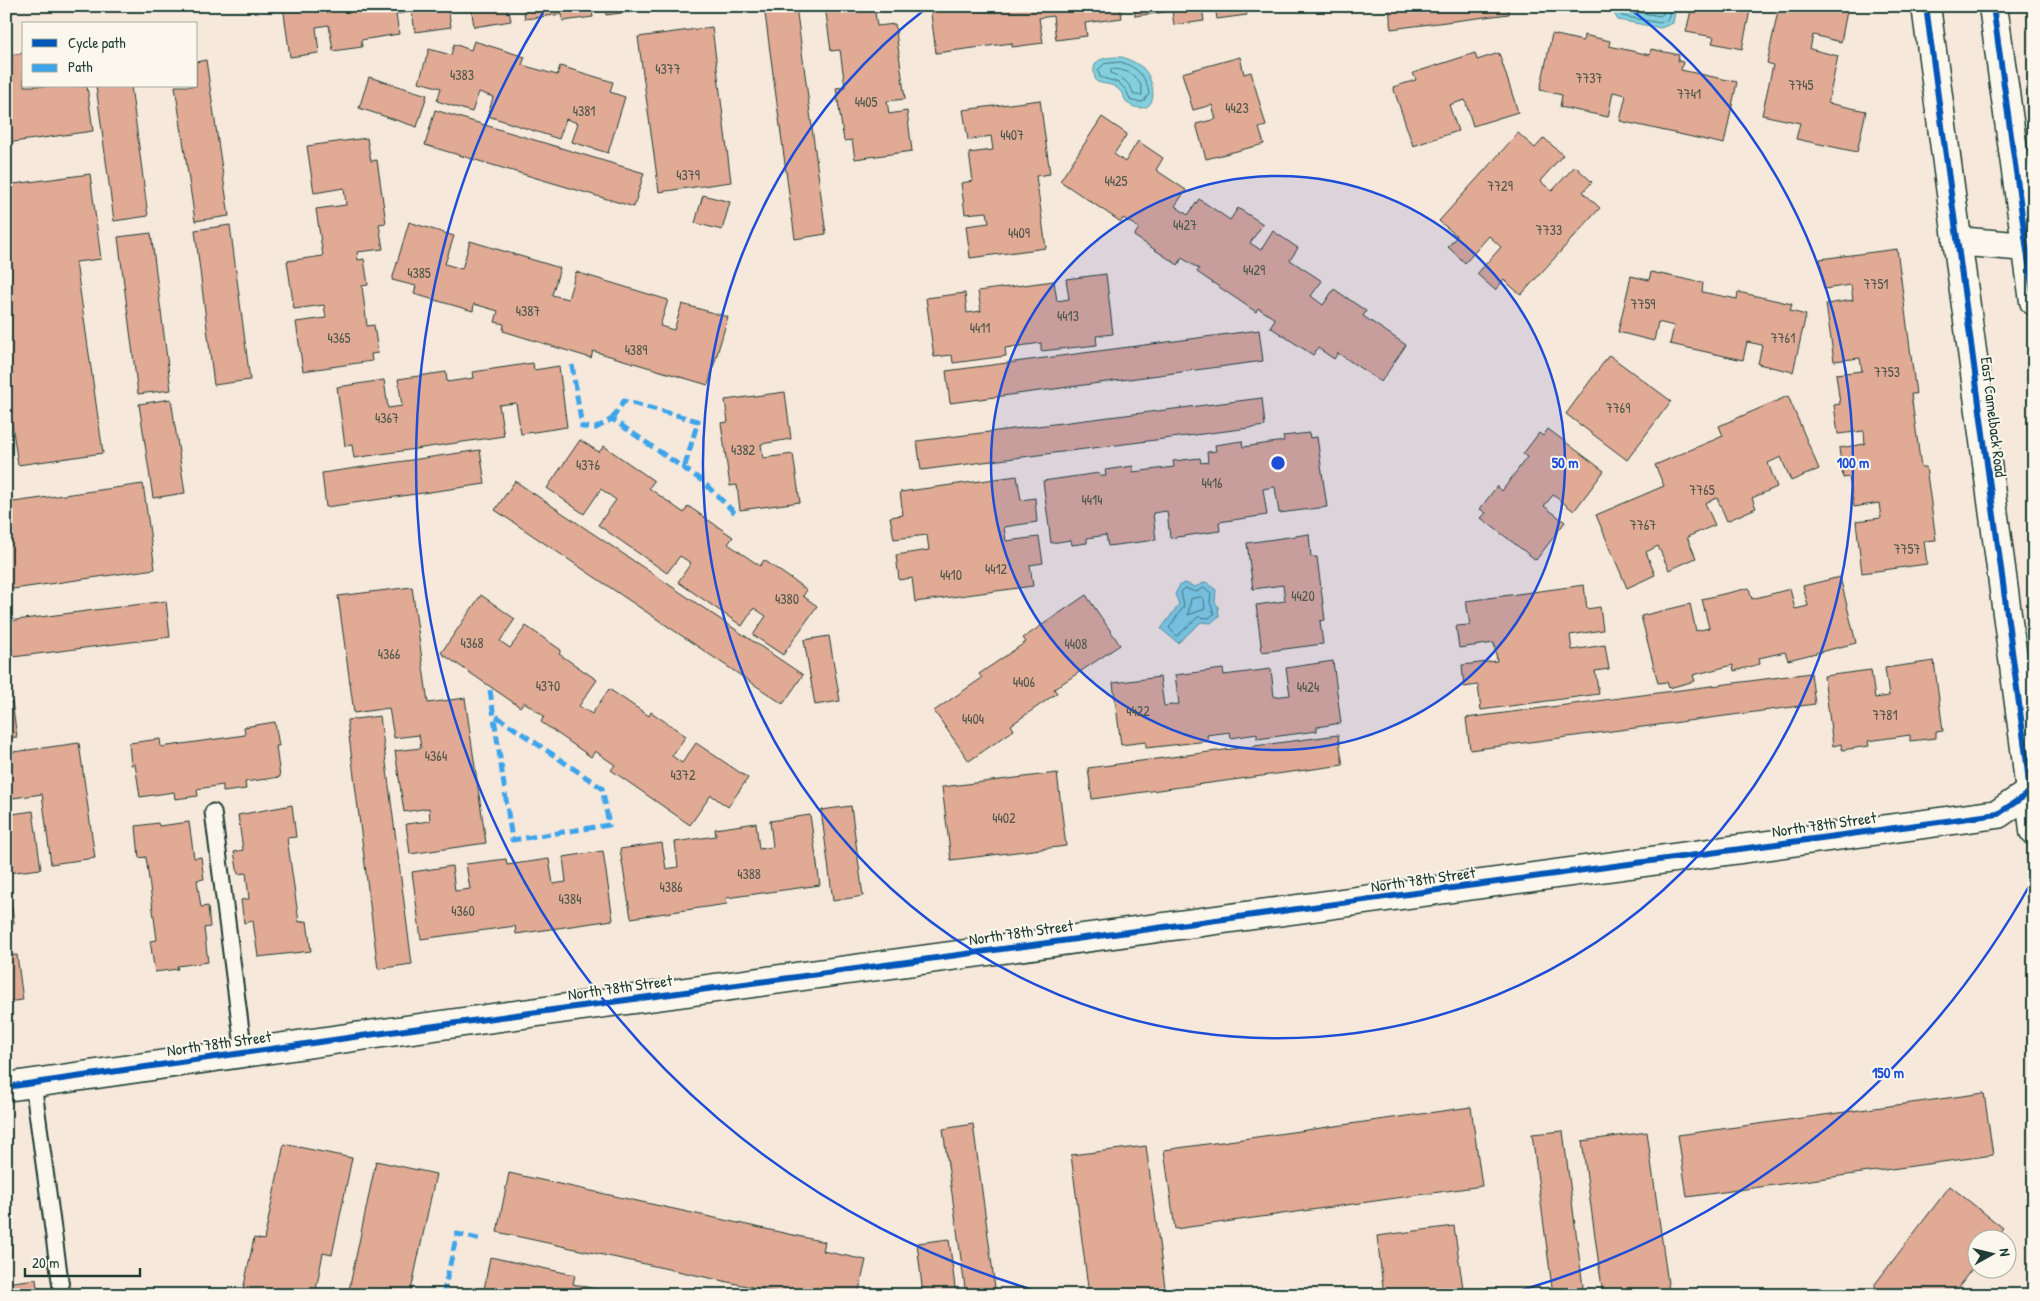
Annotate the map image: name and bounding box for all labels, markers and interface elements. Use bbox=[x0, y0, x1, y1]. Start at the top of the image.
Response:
legend bbox=[22, 22, 198, 88]
text: Cycle path bbox=[68, 32, 126, 53]
text: Path bbox=[68, 56, 93, 77]
house number: 4377 bbox=[655, 59, 681, 78]
house number: 4383 bbox=[450, 65, 474, 84]
house number: 7737 bbox=[1575, 68, 1603, 87]
house number: 7745 bbox=[1788, 75, 1814, 94]
house number: 7741 bbox=[1677, 84, 1701, 103]
house number: 4405 bbox=[855, 92, 877, 111]
house number: 4423 bbox=[1225, 98, 1249, 117]
house number: 4381 bbox=[573, 101, 595, 120]
house number: 4407 bbox=[1000, 125, 1024, 144]
house number: 4379 bbox=[676, 165, 700, 184]
house number: 4425 bbox=[1105, 171, 1128, 190]
house number: 7729 bbox=[1487, 176, 1513, 195]
house number: 4427 bbox=[1173, 215, 1197, 234]
house number: 7733 bbox=[1536, 220, 1562, 239]
house number: 4409 bbox=[1008, 223, 1030, 242]
house number: 4429 bbox=[1243, 260, 1265, 279]
house number: 4385 bbox=[407, 263, 431, 282]
house number: 7751 bbox=[1864, 274, 1888, 293]
house number: 7759 bbox=[1631, 294, 1655, 313]
house number: 4387 bbox=[516, 301, 540, 320]
house number: 4413 bbox=[1057, 306, 1079, 325]
house number: 4411 bbox=[970, 318, 990, 337]
house number: 4365 bbox=[327, 328, 351, 347]
house number: 7761 bbox=[1771, 328, 1795, 347]
house number: 4389 bbox=[625, 340, 647, 359]
street label: East Camelback Road bbox=[1976, 356, 2012, 478]
house number: 7753 bbox=[1874, 362, 1900, 381]
house number: 7769 bbox=[1606, 398, 1630, 417]
house number: 4367 bbox=[375, 408, 399, 427]
house number: 4382 bbox=[731, 440, 756, 459]
text: 50 m bbox=[1552, 452, 1578, 473]
text: 100 m bbox=[1837, 452, 1869, 473]
centre of rings bbox=[1269, 454, 1287, 472]
house number: 4376 bbox=[576, 455, 600, 474]
house number: 4416 bbox=[1201, 473, 1223, 492]
house number: 7765 bbox=[1689, 480, 1715, 499]
house number: 4414 bbox=[1082, 490, 1102, 509]
house number: 7767 bbox=[1630, 515, 1656, 534]
house number: 7757 bbox=[1894, 539, 1920, 558]
house number: 4412 bbox=[985, 559, 1008, 578]
house number: 4410 bbox=[940, 565, 962, 584]
house number: 4420 bbox=[1291, 586, 1315, 605]
house number: 4380 bbox=[775, 589, 799, 608]
house number: 4368 bbox=[460, 633, 484, 652]
house number: 4408 bbox=[1065, 634, 1087, 653]
house number: 4366 bbox=[378, 644, 401, 663]
house number: 4406 bbox=[1013, 672, 1036, 691]
house number: 4370 bbox=[536, 676, 560, 695]
house number: 4424 bbox=[1297, 677, 1319, 696]
house number: 4422 bbox=[1126, 701, 1150, 720]
house number: 7781 bbox=[1872, 705, 1898, 724]
house number: 4404 bbox=[962, 709, 984, 728]
house number: 4364 bbox=[425, 746, 447, 765]
house number: 4372 bbox=[670, 765, 696, 784]
street label: North 78th Street bbox=[1770, 806, 1878, 842]
house number: 4402 bbox=[992, 808, 1016, 827]
street label: North 78th Street bbox=[1369, 861, 1477, 897]
house number: 4388 bbox=[737, 864, 761, 883]
house number: 4386 bbox=[659, 877, 683, 896]
house number: 4384 bbox=[559, 889, 581, 908]
house number: 4360 bbox=[451, 901, 475, 920]
street label: North 78th Street bbox=[967, 914, 1075, 950]
street label: North 78th Street bbox=[566, 969, 674, 1005]
street label: North 78th Street bbox=[165, 1025, 273, 1061]
text: 150 m bbox=[1872, 1062, 1904, 1083]
north arrow bbox=[1968, 1228, 2018, 1278]
scale bar bbox=[25, 1246, 140, 1278]
text: N bbox=[1995, 1247, 2015, 1258]
text: 20 m bbox=[32, 1252, 59, 1273]

